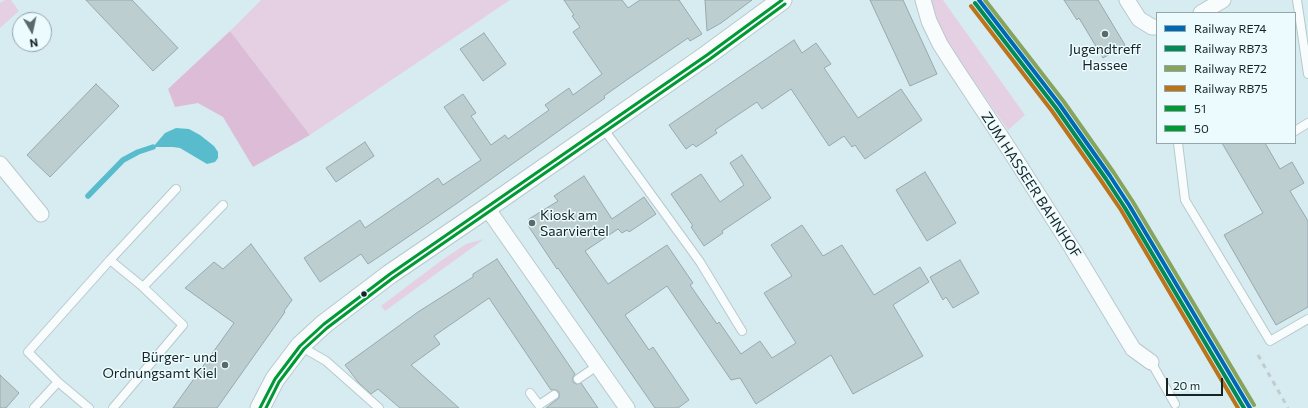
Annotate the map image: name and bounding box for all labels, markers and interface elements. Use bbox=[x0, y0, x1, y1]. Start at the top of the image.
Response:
north arrow bbox=[12, 12, 52, 52]
legend bbox=[1156, 12, 1296, 144]
text: Railway RE74 bbox=[1194, 21, 1267, 35]
marker: Jugendtreff Hassee bbox=[1100, 29, 1110, 39]
text: N bbox=[29, 36, 39, 50]
place label: Jugendtreff Hassee bbox=[1069, 41, 1141, 74]
text: Railway RB73 bbox=[1194, 41, 1268, 55]
text: Railway RE72 bbox=[1194, 61, 1267, 75]
text: Railway RB75 bbox=[1194, 81, 1268, 95]
text: 51 bbox=[1194, 101, 1206, 115]
street label: ZUM HASSEER BAHNHOF bbox=[978, 109, 1084, 261]
text: 50 bbox=[1194, 121, 1209, 135]
place label: Kiosk am Saarviertel bbox=[540, 207, 609, 240]
marker: Kiosk am Saarviertel bbox=[527, 218, 537, 228]
unlabelled marker bbox=[359, 289, 369, 299]
place label: Bürger- und Ordnungsamt Kiel bbox=[102, 349, 217, 382]
marker: Bürger- und Ordnungsamt Kiel bbox=[220, 360, 230, 370]
scale bar bbox=[1168, 370, 1225, 396]
text: 20 m bbox=[1173, 378, 1200, 392]

